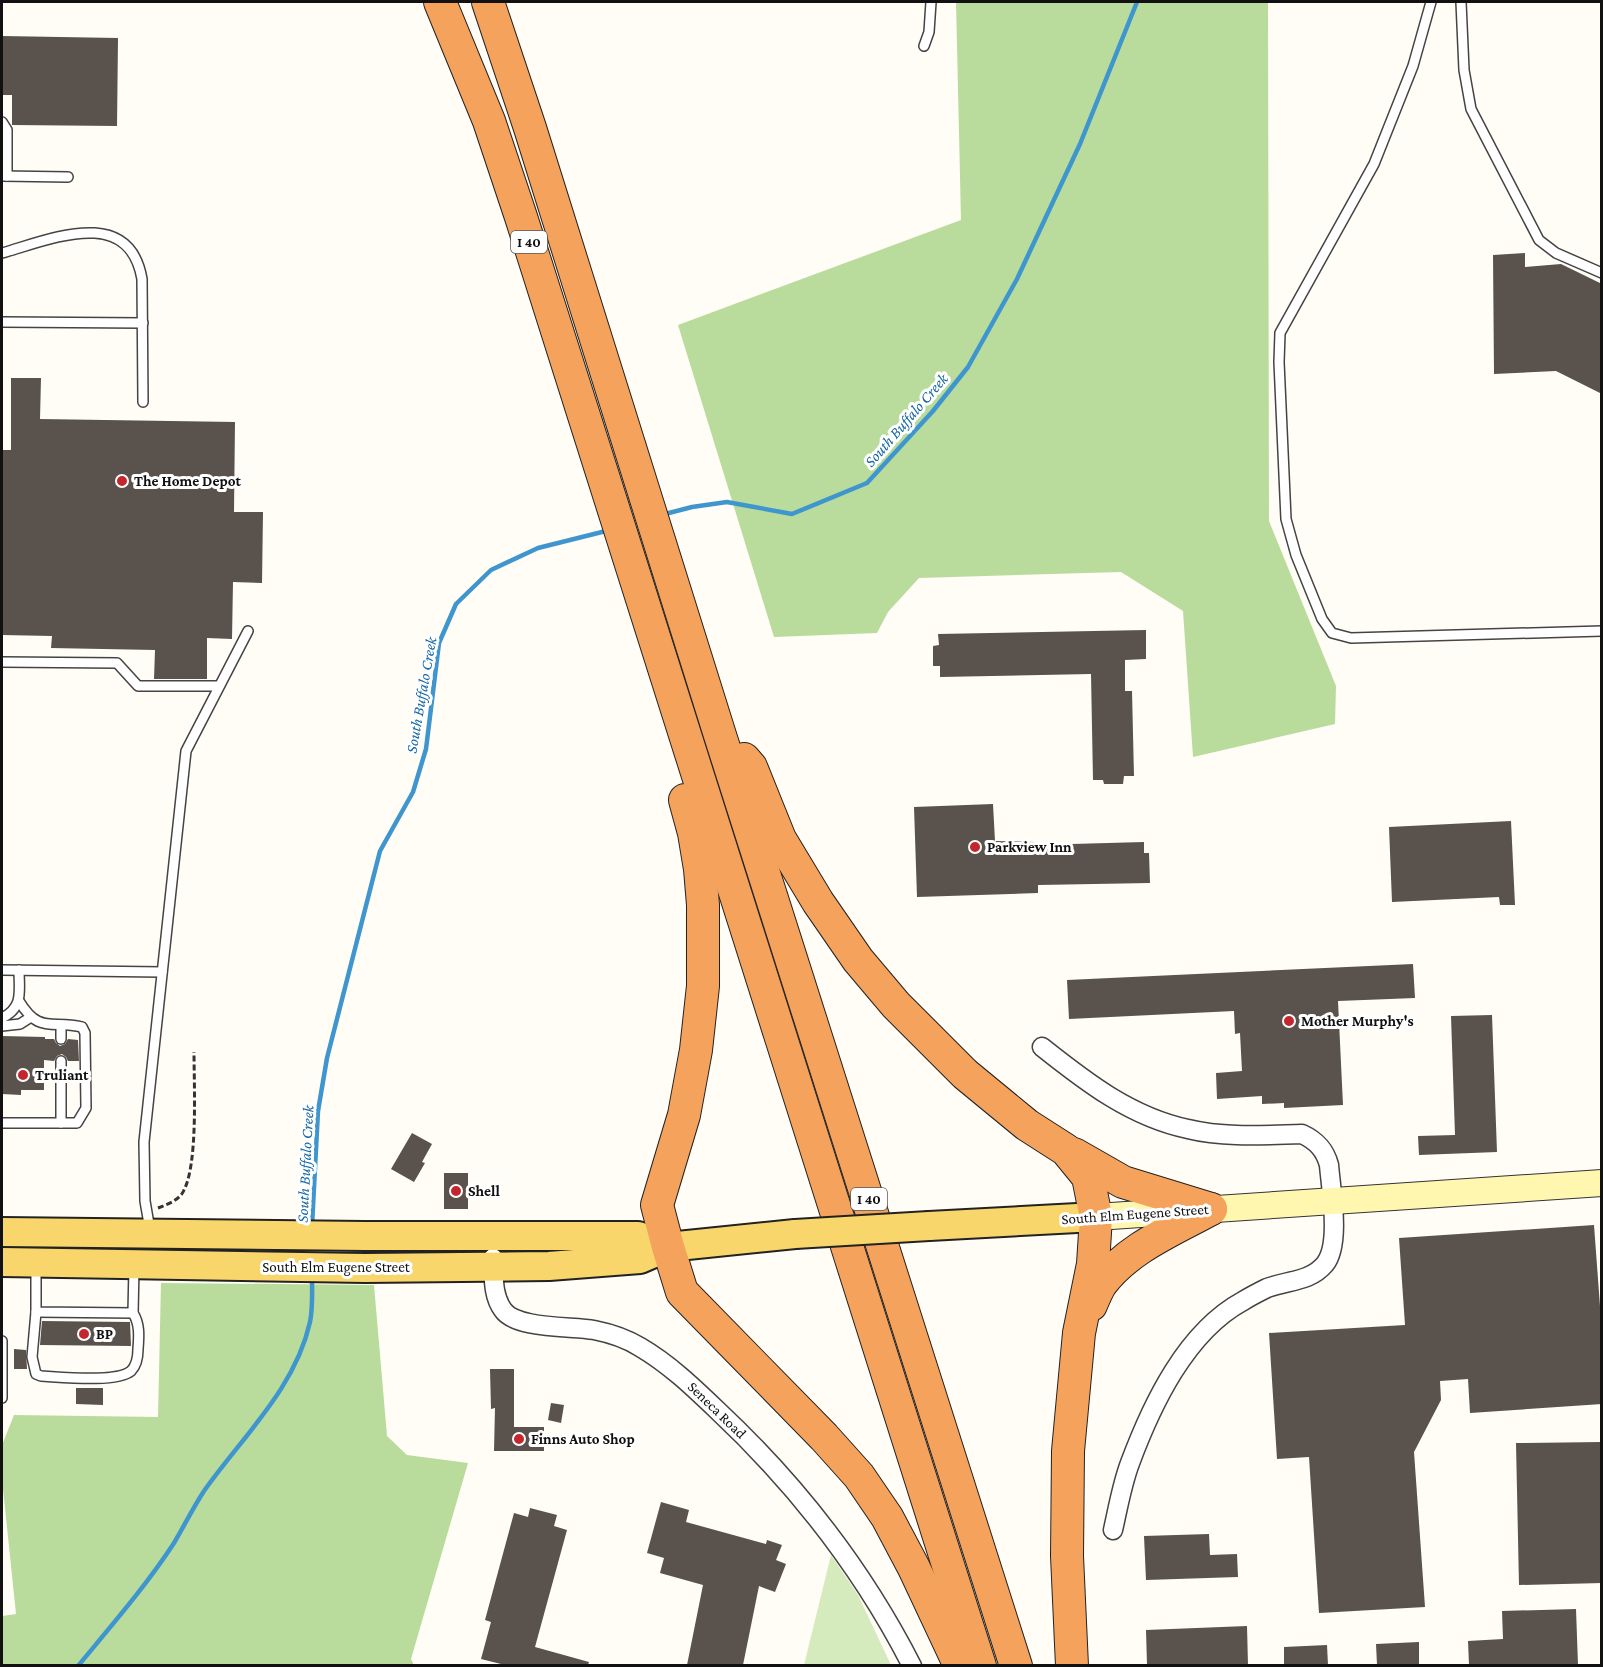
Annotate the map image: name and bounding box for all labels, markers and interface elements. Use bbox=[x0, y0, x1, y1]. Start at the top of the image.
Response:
road number: I 40 bbox=[511, 231, 547, 253]
water label: South Buffalo Creek bbox=[861, 369, 952, 471]
place label: The Home Depot bbox=[134, 473, 241, 489]
marker: The Home Depot bbox=[115, 474, 129, 488]
water label: South Buffalo Creek bbox=[402, 635, 441, 755]
place label: Parkview Inn bbox=[987, 839, 1072, 855]
marker: Parkview Inn bbox=[968, 840, 982, 854]
place label: Mother Murphy's bbox=[1301, 1013, 1414, 1029]
marker: Mother Murphy's bbox=[1282, 1014, 1296, 1028]
place label: Truliant bbox=[35, 1067, 89, 1083]
marker: Truliant bbox=[16, 1068, 30, 1082]
water label: South Buffalo Creek bbox=[293, 1104, 318, 1223]
place label: Shell bbox=[468, 1183, 500, 1199]
marker: Shell bbox=[449, 1184, 463, 1198]
road number: I 40 bbox=[851, 1188, 887, 1210]
street label: South Elm Eugene Street bbox=[1061, 1201, 1210, 1228]
street label: South Elm Eugene Street bbox=[262, 1259, 411, 1276]
place label: BP bbox=[96, 1326, 113, 1342]
marker: BP bbox=[77, 1327, 91, 1341]
street label: Seneca Road bbox=[685, 1378, 749, 1442]
place label: Finns Auto Shop bbox=[531, 1431, 635, 1447]
marker: Finns Auto Shop bbox=[512, 1432, 526, 1446]

